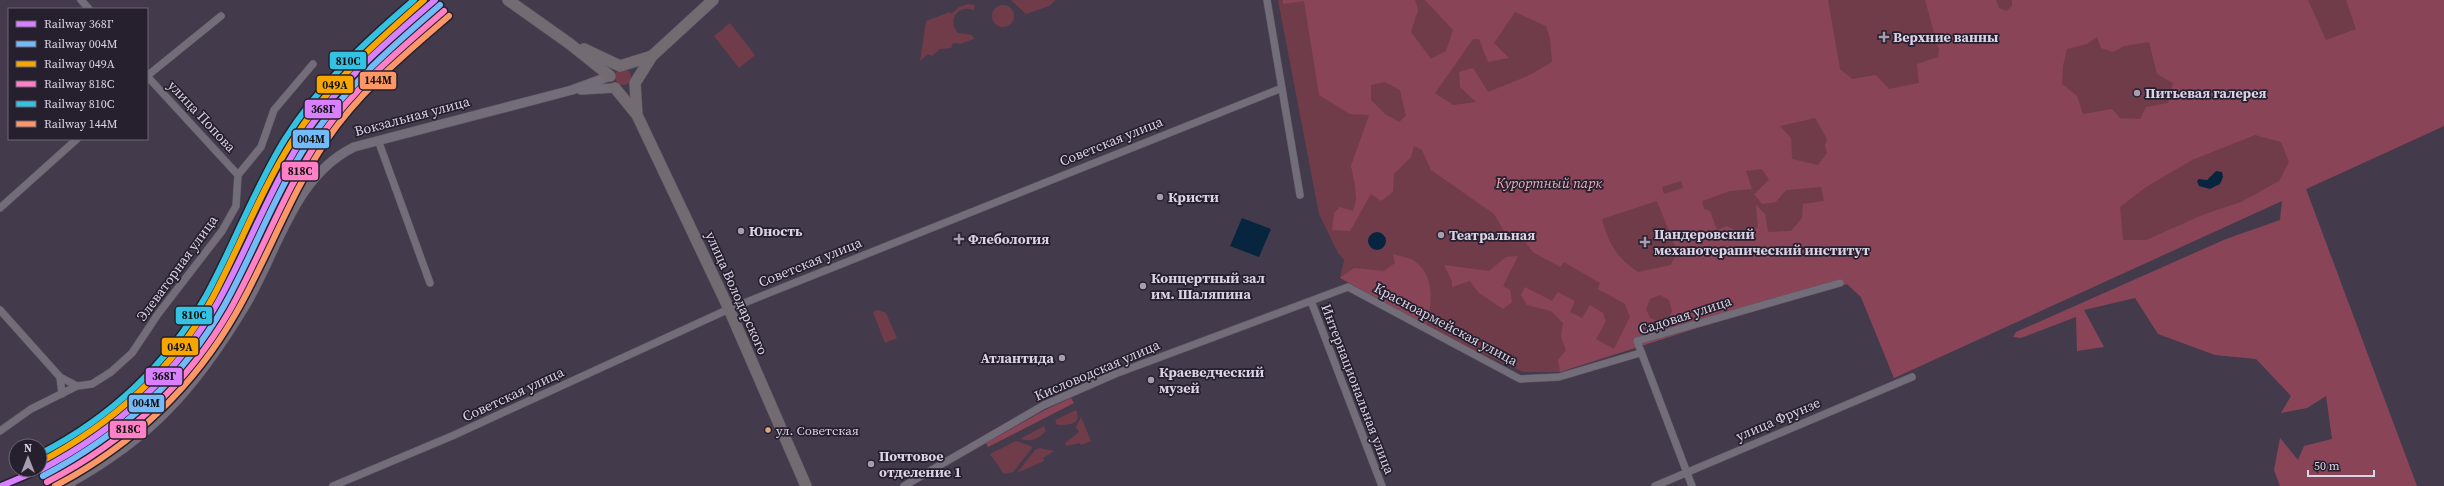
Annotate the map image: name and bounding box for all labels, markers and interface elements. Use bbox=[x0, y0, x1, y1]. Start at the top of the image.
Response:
legend bbox=[8, 8, 148, 140]
text: Railway 368Г bbox=[44, 16, 114, 32]
place label: Верхние ванны bbox=[1893, 27, 1998, 47]
marker: Верхние ванны bbox=[1878, 31, 1890, 43]
text: Railway 004М bbox=[44, 36, 118, 52]
line badge: 810С bbox=[329, 51, 367, 70]
text: 810С bbox=[336, 54, 361, 69]
text: Railway 049А bbox=[44, 56, 115, 72]
line badge: 144М bbox=[359, 71, 397, 90]
text: 144М bbox=[364, 73, 392, 88]
line badge: 049А bbox=[316, 75, 354, 94]
text: Railway 818С bbox=[44, 76, 115, 92]
street label: улица Попова bbox=[163, 76, 241, 157]
text: 049А bbox=[322, 78, 348, 93]
place label: Питьевая галерея bbox=[2145, 83, 2266, 103]
marker: Питьевая галерея bbox=[2132, 88, 2142, 98]
street label: Вокзальная улица bbox=[352, 91, 473, 141]
text: Railway 810С bbox=[44, 96, 115, 112]
line badge: 368Г bbox=[304, 99, 342, 119]
text: 368Г bbox=[311, 102, 336, 117]
street label: Советская улица bbox=[1056, 111, 1167, 171]
text: Railway 144М bbox=[44, 116, 118, 132]
line badge: 004М bbox=[292, 129, 330, 149]
text: 004М bbox=[297, 132, 325, 147]
line badge: 818С bbox=[281, 161, 319, 181]
text: 818С bbox=[288, 164, 313, 179]
park label: Курортный парк bbox=[1495, 173, 1602, 193]
place label: Кристи bbox=[1168, 187, 1219, 207]
marker: Кристи bbox=[1155, 192, 1165, 202]
street label: Элеваторная улица bbox=[132, 210, 223, 325]
place label: Юность bbox=[749, 221, 803, 241]
place label: Цандеровский механотерапический институт bbox=[1654, 224, 1870, 260]
place label: Театральная bbox=[1449, 225, 1535, 245]
marker: Юность bbox=[736, 226, 746, 236]
street label: улица Володарского bbox=[701, 228, 773, 358]
place label: Флебология bbox=[968, 229, 1049, 249]
marker: Театральная bbox=[1436, 230, 1446, 240]
street label: Советская улица bbox=[755, 232, 866, 292]
marker: Флебология bbox=[953, 233, 965, 245]
marker: Цандеровский механотерапический институт bbox=[1639, 236, 1651, 248]
place label: Концертный зал им. Шаляпина bbox=[1151, 268, 1265, 304]
street label: Красноармейская улица bbox=[1371, 278, 1522, 371]
marker: Концертный зал им. Шаляпина bbox=[1138, 281, 1148, 291]
street label: Садовая улица bbox=[1636, 290, 1735, 339]
street label: Интернациональная улица bbox=[1316, 301, 1400, 478]
line badge: 810С bbox=[175, 306, 213, 325]
text: 810С bbox=[182, 308, 207, 323]
street label: Кисловодская улица bbox=[1031, 334, 1164, 405]
line badge: 049А bbox=[161, 337, 199, 356]
text: 049А bbox=[167, 340, 193, 355]
place label: Атлантида bbox=[980, 348, 1055, 368]
marker: Атлантида bbox=[1057, 353, 1067, 363]
street label: Советская улица bbox=[459, 361, 568, 426]
place label: Краеведческий музей bbox=[1159, 362, 1264, 398]
line badge: 368Г bbox=[145, 367, 183, 386]
text: 368Г bbox=[152, 369, 177, 384]
marker: Краеведческий музей bbox=[1146, 375, 1156, 385]
street label: улица Фрунзе bbox=[1733, 392, 1823, 446]
line badge: 004М bbox=[128, 394, 165, 413]
text: 004М bbox=[132, 396, 160, 411]
line badge: 818С bbox=[109, 420, 147, 439]
text: 818С bbox=[116, 422, 141, 437]
place label: ул. Советская bbox=[776, 422, 859, 439]
marker: ул. Советская bbox=[763, 425, 773, 435]
north arrow bbox=[8, 438, 48, 478]
text: N bbox=[24, 441, 32, 456]
place label: Почтовое отделение 1 bbox=[879, 446, 962, 482]
scale bar bbox=[2308, 452, 2374, 478]
text: 50 m bbox=[2314, 458, 2340, 474]
marker: Почтовое отделение 1 bbox=[866, 459, 876, 469]

